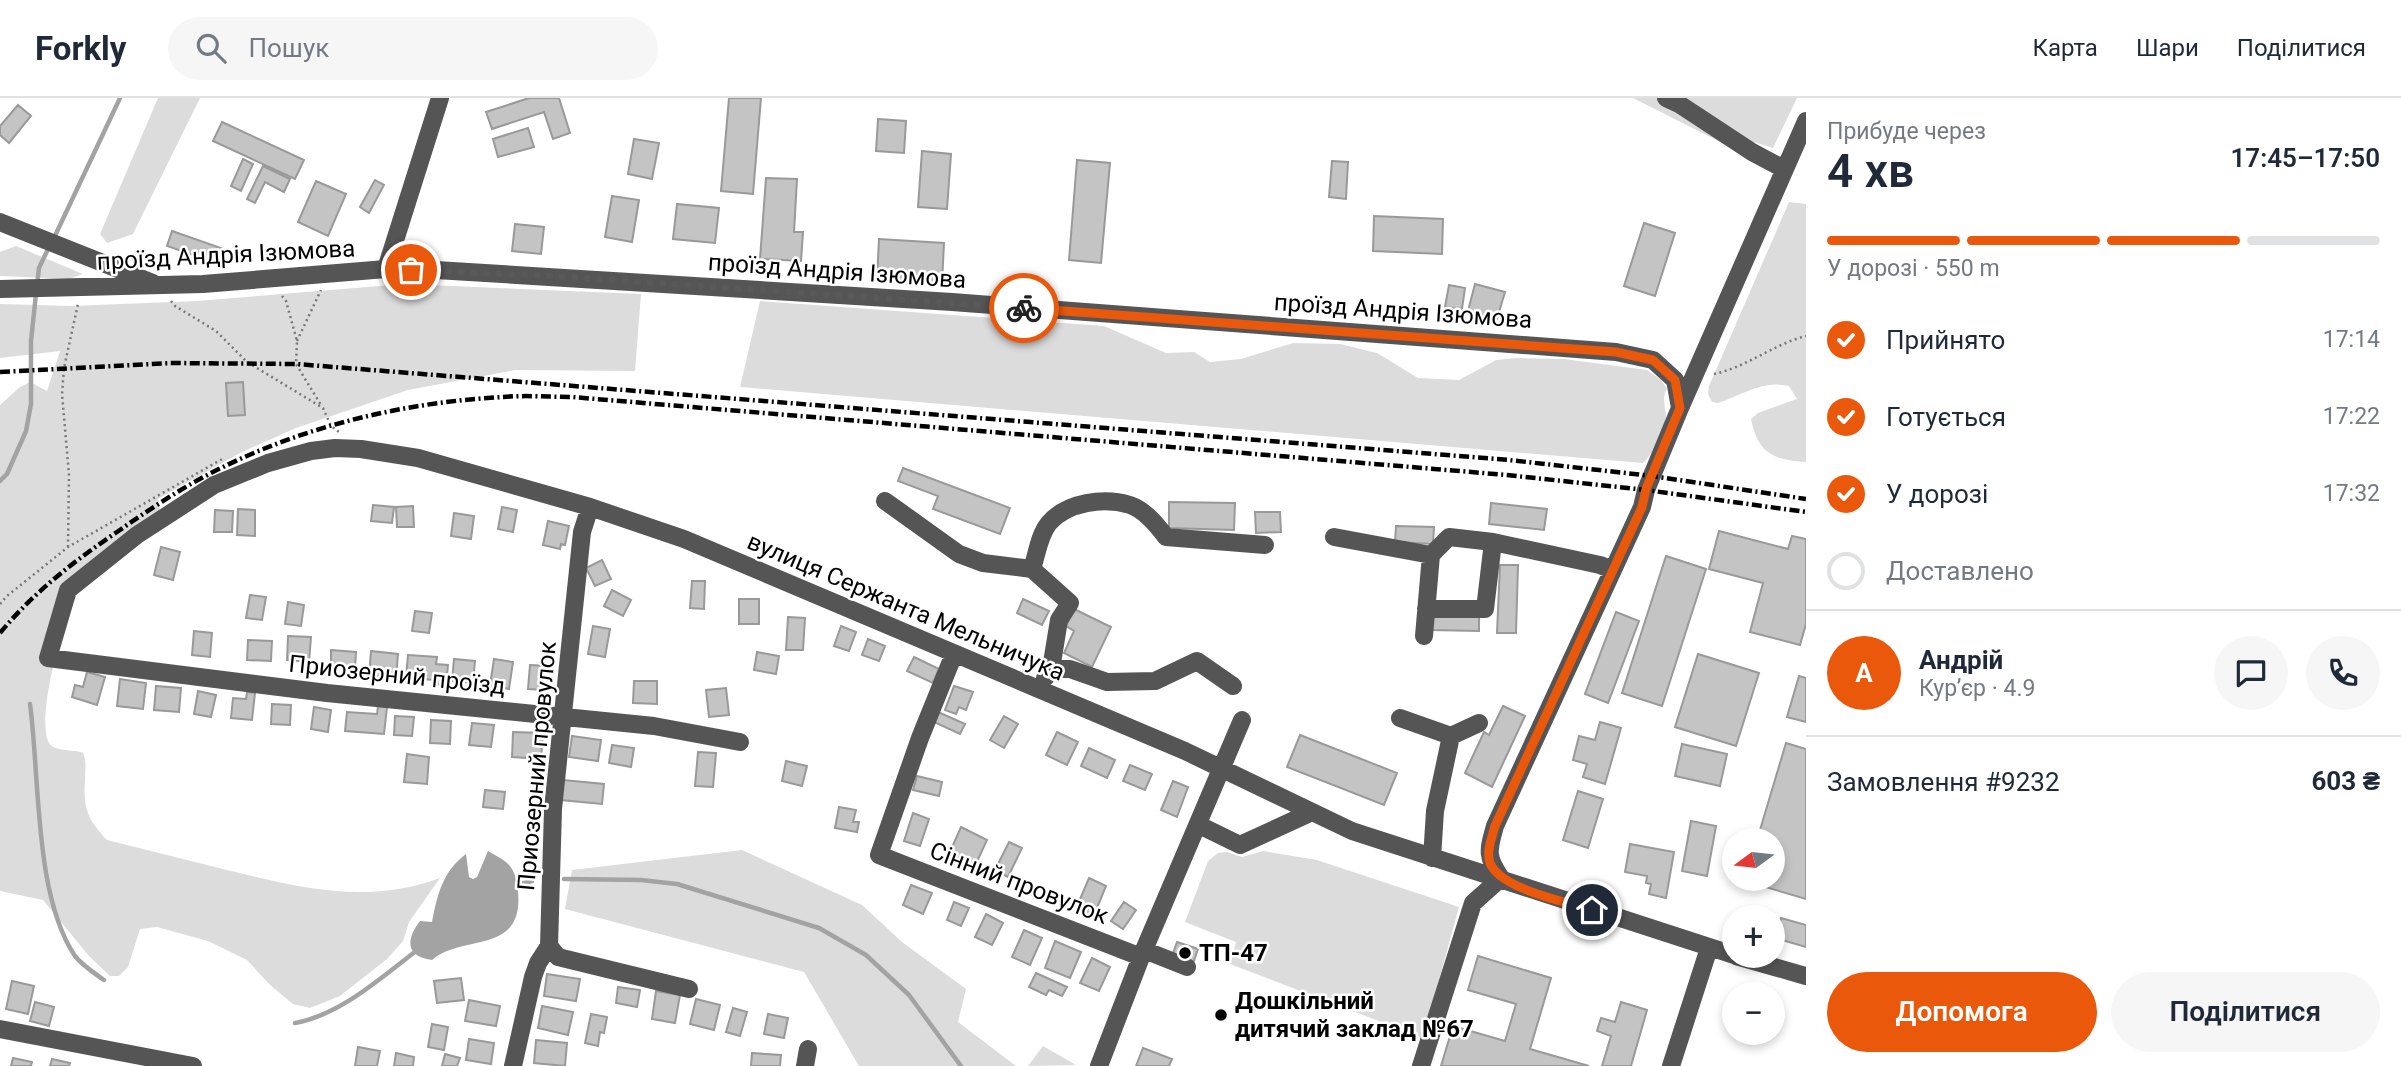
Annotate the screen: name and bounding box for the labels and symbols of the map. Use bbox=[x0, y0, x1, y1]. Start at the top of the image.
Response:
street label: проїзд Андрія Ізюмова bbox=[96, 234, 356, 276]
pin bbox=[381, 240, 441, 300]
street label: проїзд Андрія Ізюмова bbox=[707, 248, 967, 294]
courier bbox=[989, 273, 1059, 343]
street label: проїзд Андрія Ізюмова bbox=[1273, 288, 1533, 334]
street label: вулиця Сержанта Мельничука bbox=[743, 527, 1069, 687]
street label: Приозерний провулок bbox=[512, 640, 562, 892]
street label: Приозерний проїзд bbox=[287, 650, 507, 700]
north arrow bbox=[1722, 828, 1785, 891]
street label: Сінний провулок bbox=[926, 836, 1112, 930]
pin bbox=[1562, 880, 1622, 940]
place label: ТП-47 bbox=[1199, 939, 1268, 967]
marker: ТП-47 bbox=[1177, 945, 1193, 961]
place label: Дошкільний дитячий заклад №67 bbox=[1235, 987, 1474, 1043]
marker: Дошкільний дитячий заклад №67 bbox=[1213, 1007, 1229, 1023]

